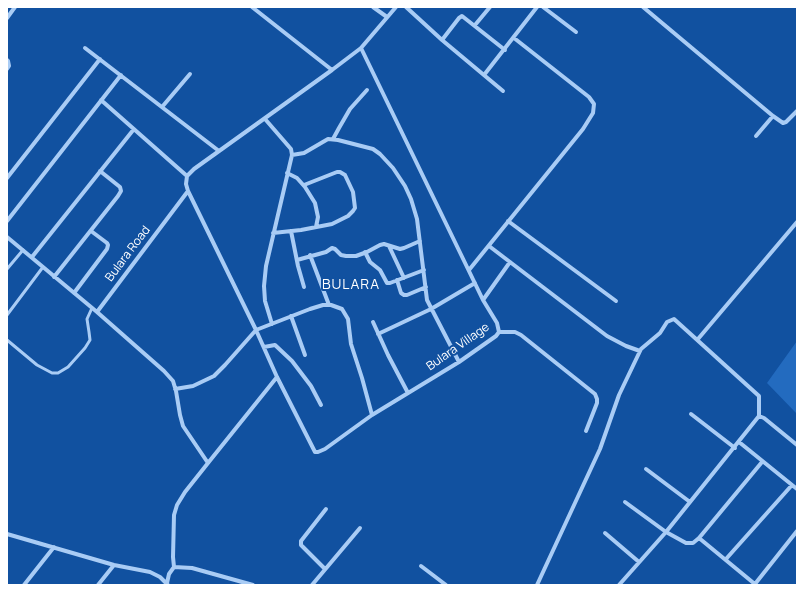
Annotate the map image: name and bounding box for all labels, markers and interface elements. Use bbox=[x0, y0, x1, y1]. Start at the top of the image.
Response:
street label: Bulara Road bbox=[103, 223, 153, 285]
district label: BULARA bbox=[322, 277, 380, 293]
street label: Bulara Village bbox=[424, 320, 492, 374]

